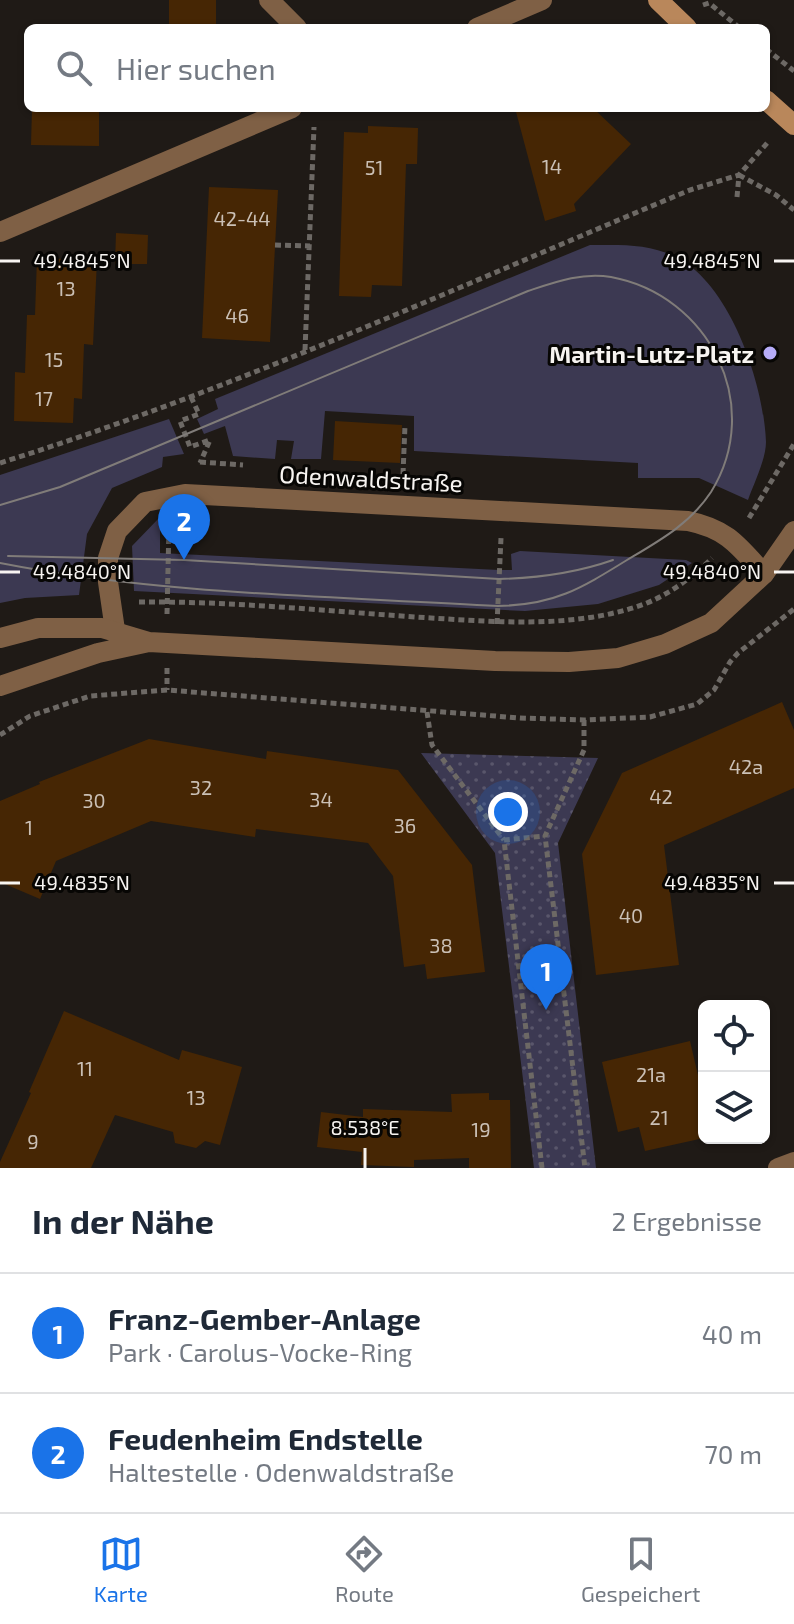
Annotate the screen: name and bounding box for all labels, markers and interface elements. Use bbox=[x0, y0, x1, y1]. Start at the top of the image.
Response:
search box bbox=[24, 24, 770, 112]
icon: search bbox=[52, 46, 96, 90]
text: Hier suchen bbox=[116, 50, 276, 86]
house number: 14 bbox=[542, 154, 562, 178]
house number: 51 bbox=[365, 155, 383, 179]
house number: 42-44 bbox=[213, 206, 271, 230]
text: 49.4845°N bbox=[34, 248, 130, 272]
text: 49.4845°N bbox=[664, 248, 760, 272]
house number: 13 bbox=[56, 276, 76, 300]
house number: 46 bbox=[225, 303, 249, 327]
place label: Martin-Lutz-Platz bbox=[549, 339, 754, 368]
marker: Martin-Lutz-Platz bbox=[761, 344, 779, 362]
house number: 15 bbox=[45, 347, 63, 371]
house number: 17 bbox=[35, 386, 53, 410]
street label: Odenwaldstraße bbox=[279, 459, 463, 497]
pin: 2 bbox=[158, 494, 210, 560]
text: 49.4840°N bbox=[33, 559, 131, 583]
text: 49.4840°N bbox=[663, 559, 761, 583]
house number: 42a bbox=[729, 754, 763, 778]
house number: 32 bbox=[190, 775, 212, 799]
house number: 42 bbox=[649, 784, 673, 808]
house number: 34 bbox=[309, 787, 333, 811]
house number: 30 bbox=[82, 788, 106, 812]
your location bbox=[488, 792, 528, 832]
house number: 36 bbox=[394, 813, 416, 837]
house number: 1 bbox=[25, 815, 33, 839]
text: 49.4835°N bbox=[34, 870, 130, 894]
text: 49.4835°N bbox=[664, 870, 760, 894]
house number: 40 bbox=[619, 903, 643, 927]
house number: 38 bbox=[429, 933, 453, 957]
pin: 1 bbox=[520, 944, 572, 1010]
map controls bbox=[698, 1000, 770, 1144]
button: locate bbox=[698, 1000, 770, 1072]
house number: 11 bbox=[77, 1056, 93, 1080]
house number: 21a bbox=[636, 1062, 666, 1086]
button: layers bbox=[698, 1072, 770, 1144]
house number: 13 bbox=[186, 1085, 206, 1109]
house number: 21 bbox=[649, 1105, 669, 1129]
text: 8.538°E bbox=[330, 1115, 400, 1139]
house number: 19 bbox=[471, 1117, 491, 1141]
house number: 9 bbox=[27, 1129, 39, 1153]
text: In der Nähe bbox=[32, 1200, 214, 1241]
text: 2 Ergebnisse bbox=[612, 1205, 762, 1236]
text: Franz-Gember-Anlage bbox=[108, 1300, 421, 1336]
text: 1 bbox=[52, 1318, 64, 1349]
text: 40 m bbox=[702, 1318, 762, 1349]
text: Park · Carolus-Vocke-Ring bbox=[108, 1336, 412, 1367]
text: Feudenheim Endstelle bbox=[108, 1420, 423, 1456]
text: 2 bbox=[50, 1438, 66, 1469]
text: 70 m bbox=[704, 1438, 762, 1469]
text: Haltestelle · Odenwaldstraße bbox=[108, 1456, 454, 1487]
tab: Karte bbox=[94, 1532, 148, 1606]
tab: Route bbox=[335, 1532, 394, 1606]
tab: Gespeichert bbox=[581, 1532, 700, 1606]

